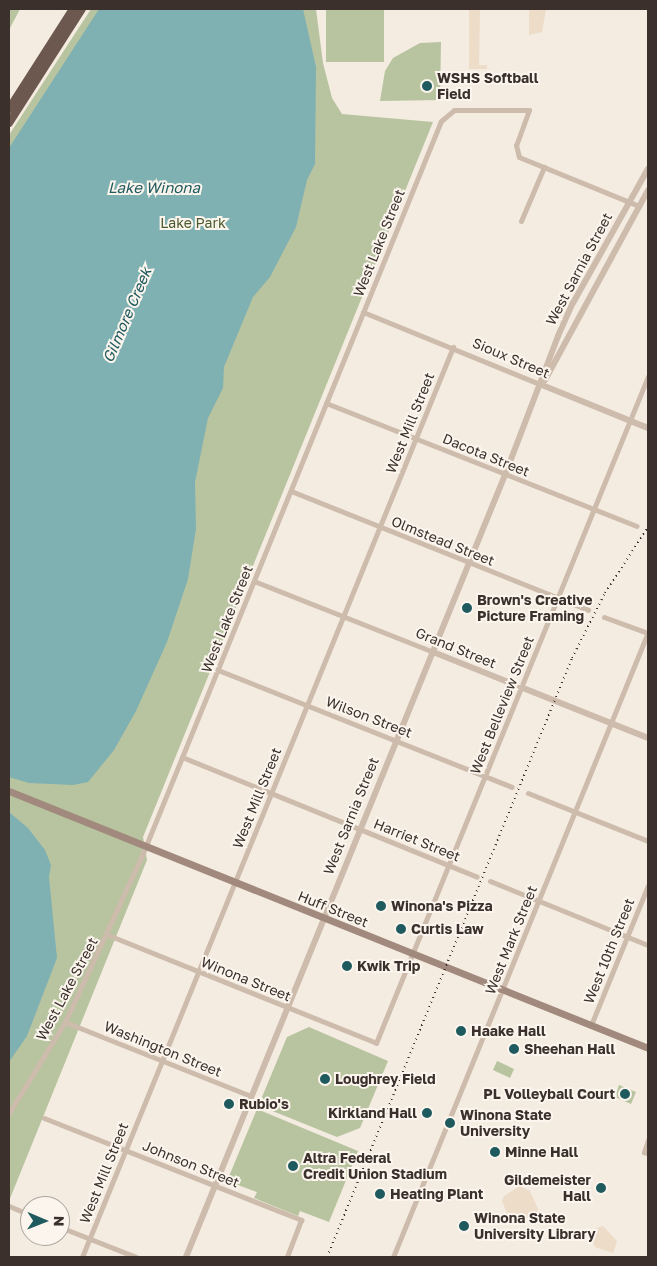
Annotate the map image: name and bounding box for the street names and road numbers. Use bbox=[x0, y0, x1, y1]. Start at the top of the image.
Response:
street label: West Lake Street bbox=[350, 187, 408, 299]
street label: West Sarnia Street bbox=[542, 210, 616, 328]
street label: Sioux Street bbox=[470, 334, 552, 382]
street label: West Mill Street bbox=[382, 370, 438, 476]
street label: Dacota Street bbox=[440, 430, 532, 480]
street label: Olmstead Street bbox=[389, 513, 497, 569]
street label: West Lake Street bbox=[198, 563, 256, 675]
street label: Grand Street bbox=[413, 624, 499, 672]
street label: West Belleview Street bbox=[467, 633, 537, 777]
street label: Wilson Street bbox=[323, 693, 415, 741]
street label: West Mill Street bbox=[229, 745, 285, 851]
street label: West Sarnia Street bbox=[320, 755, 382, 877]
street label: Harriet Street bbox=[371, 815, 463, 865]
street label: West Mark Street bbox=[482, 883, 540, 997]
street label: Huff Street bbox=[295, 887, 371, 931]
street label: West 10th Street bbox=[580, 896, 638, 1006]
street label: West Lake Street bbox=[33, 935, 101, 1043]
street label: Winona Street bbox=[199, 953, 293, 1005]
street label: Washington Street bbox=[102, 1018, 224, 1080]
street label: West Mill Street bbox=[76, 1120, 132, 1226]
street label: Johnson Street bbox=[140, 1137, 242, 1191]

